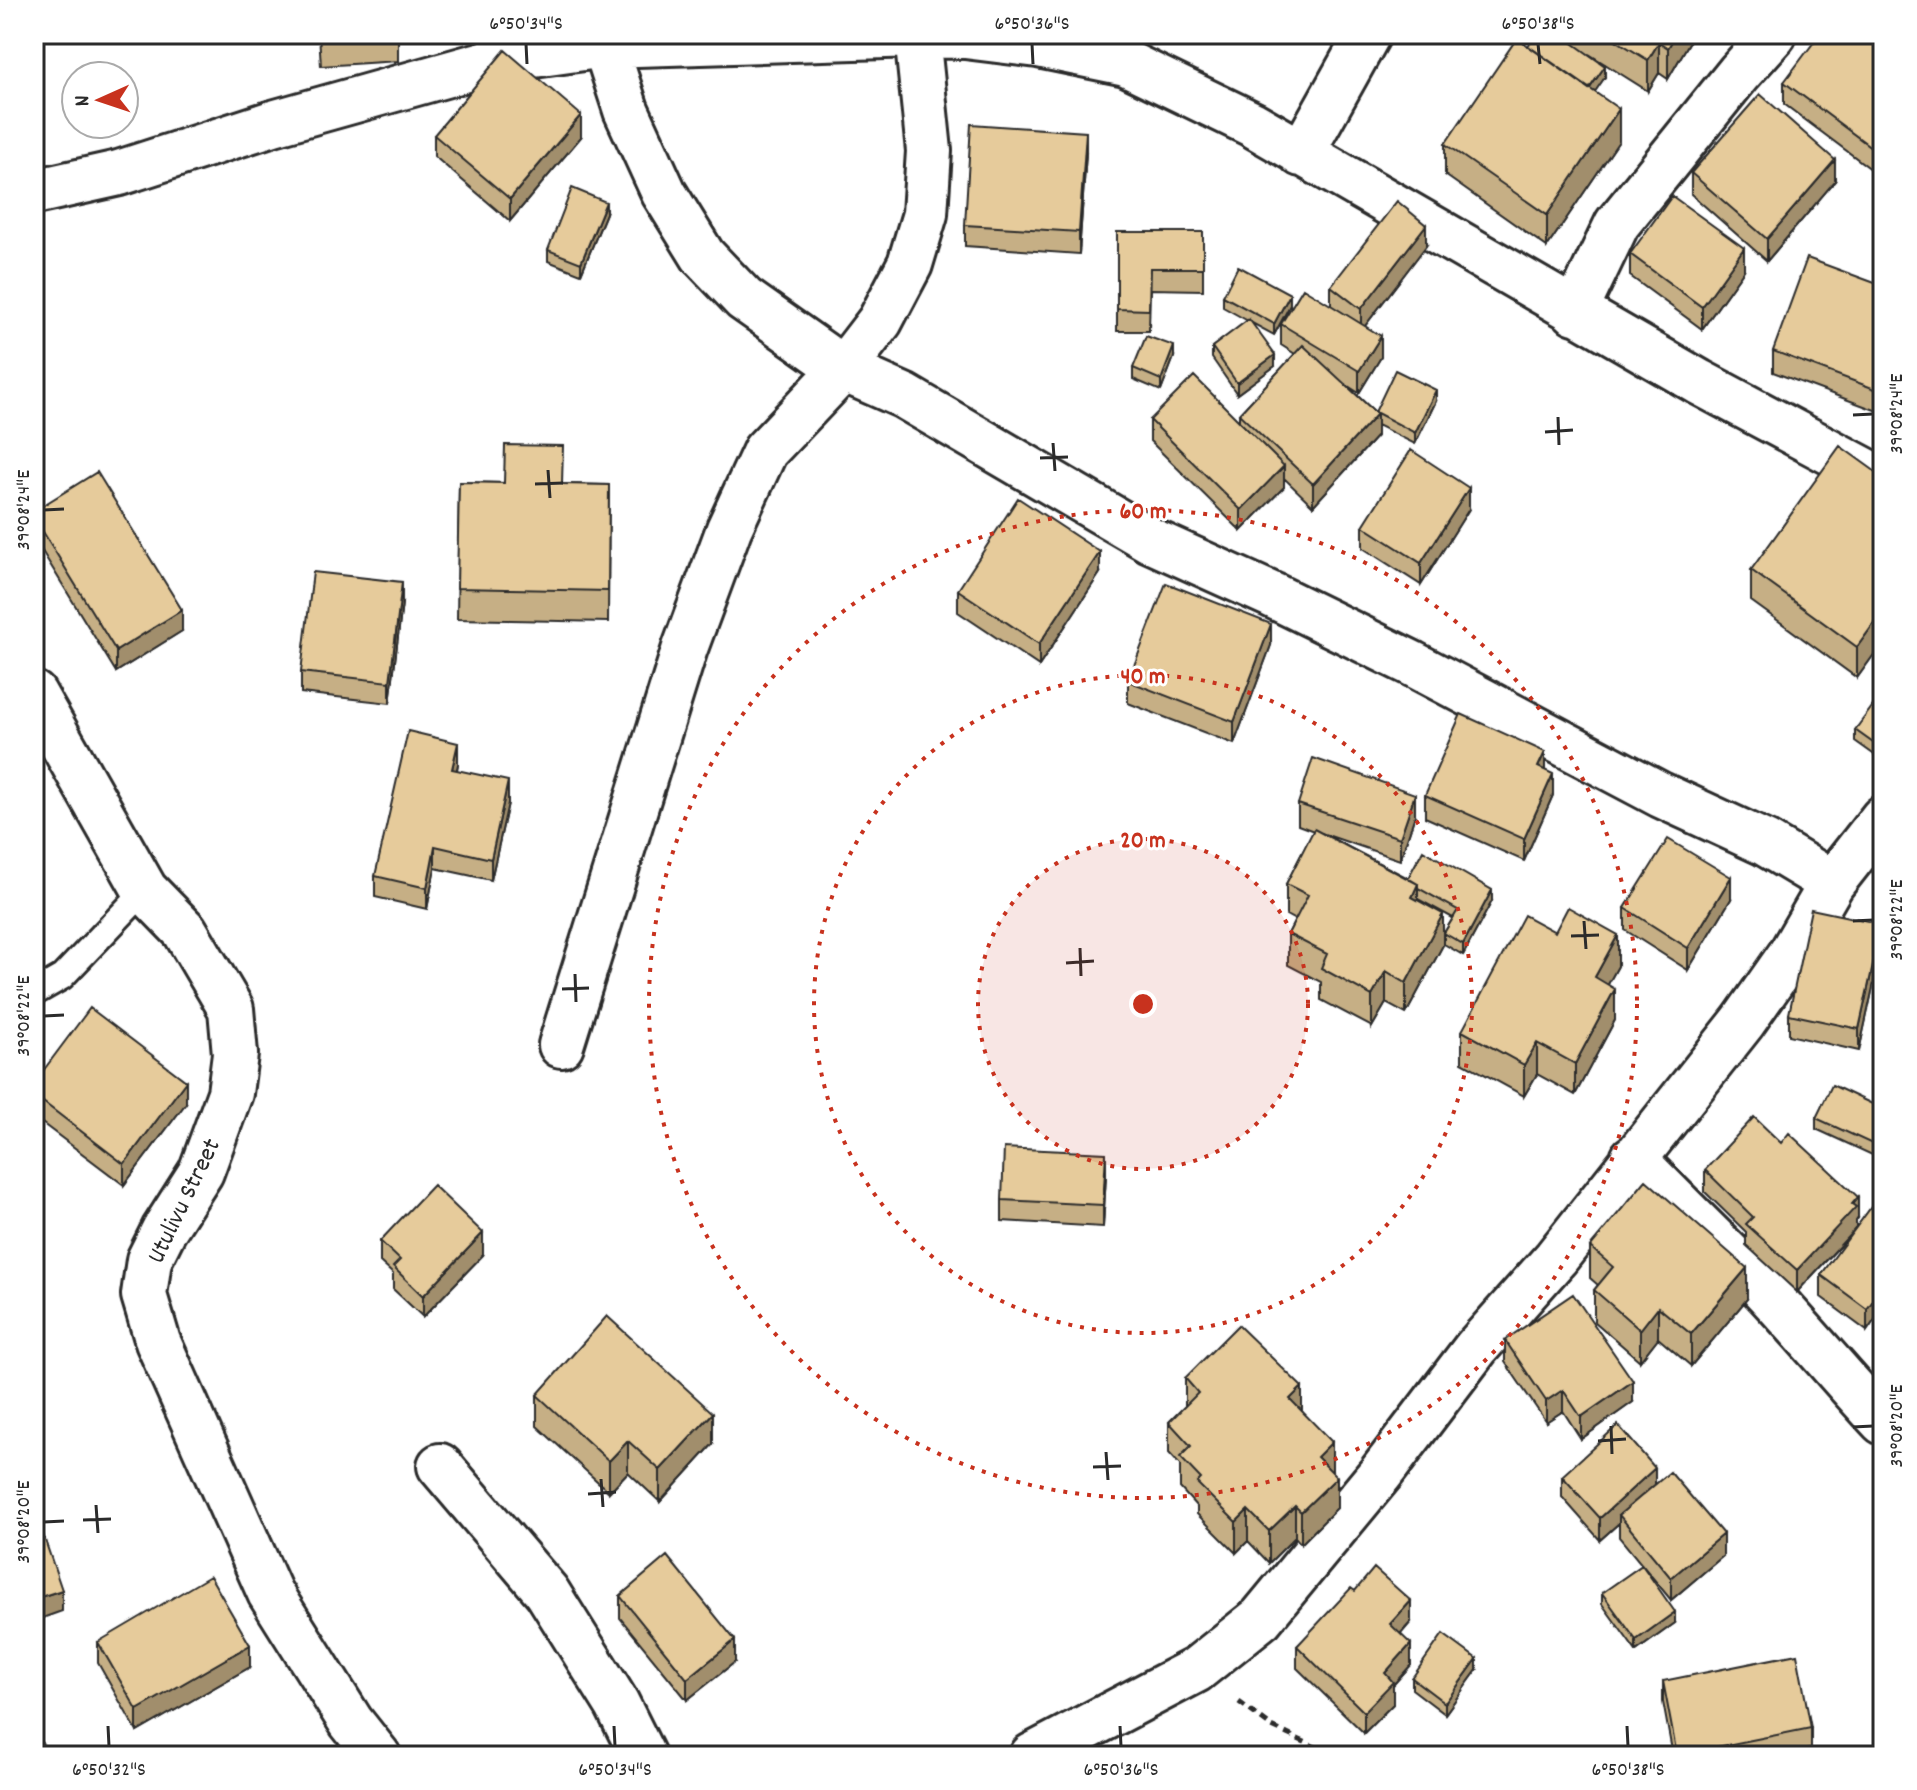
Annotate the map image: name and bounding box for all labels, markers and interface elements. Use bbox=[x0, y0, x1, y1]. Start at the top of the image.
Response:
text: 6°50'34"S bbox=[489, 11, 563, 39]
text: 6°50'36"S bbox=[995, 11, 1069, 39]
text: 6°50'38"S bbox=[1501, 11, 1575, 39]
north arrow bbox=[60, 60, 140, 140]
text: N bbox=[68, 94, 99, 107]
text: 39°08'24"E bbox=[1884, 374, 1912, 454]
text: 39°08'24"E bbox=[11, 470, 39, 550]
text: 60 m bbox=[1120, 496, 1166, 530]
text: 40 m bbox=[1120, 661, 1166, 695]
text: 20 m bbox=[1120, 825, 1166, 859]
text: 39°08'22"E bbox=[1884, 880, 1912, 961]
text: 39°08'22"E bbox=[11, 976, 39, 1057]
centre of rings bbox=[1129, 990, 1157, 1018]
street label: Utulivu Street bbox=[139, 1132, 232, 1271]
text: 39°08'20"E bbox=[1884, 1384, 1912, 1468]
text: 39°08'20"E bbox=[11, 1480, 39, 1564]
text: 6°50'32"S bbox=[72, 1757, 146, 1785]
text: 6°50'34"S bbox=[578, 1757, 652, 1785]
text: 6°50'36"S bbox=[1084, 1757, 1158, 1785]
text: 6°50'38"S bbox=[1591, 1757, 1665, 1785]

